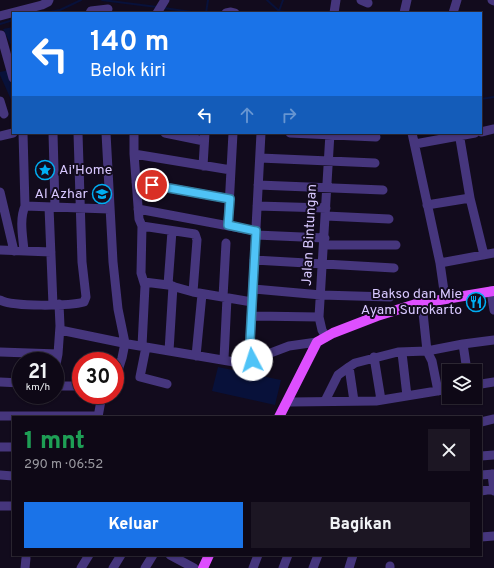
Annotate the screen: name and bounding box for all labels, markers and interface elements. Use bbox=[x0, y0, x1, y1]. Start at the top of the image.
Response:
text: 140 m bbox=[90, 25, 169, 61]
icon: left bbox=[24, 28, 76, 80]
text: Belok kiri bbox=[90, 60, 166, 83]
icon: left bbox=[194, 104, 216, 126]
icon: ahead bbox=[236, 104, 258, 126]
icon: right bbox=[278, 104, 300, 126]
place icon: Ai'Home bbox=[34, 159, 56, 181]
place label: Ai'Home bbox=[59, 162, 112, 179]
pin bbox=[135, 168, 169, 202]
icon: arrive bbox=[141, 174, 163, 196]
school or university icon: Al Azhar bbox=[91, 183, 113, 205]
street label: Jalan Bintungan bbox=[299, 184, 321, 286]
place label: Al Azhar bbox=[35, 186, 89, 203]
place label: Bakso dan Mie Ayam Surokarto bbox=[361, 286, 462, 319]
restaurant icon: Bakso dan Mie Ayam Surokarto bbox=[465, 291, 487, 313]
position arrow bbox=[231, 339, 273, 381]
speed limit sign: 30 bbox=[72, 352, 124, 404]
text: 21 bbox=[28, 360, 48, 386]
map controls bbox=[442, 364, 482, 404]
button: layers bbox=[442, 364, 482, 404]
text: km/h bbox=[26, 381, 50, 394]
text: 1 mnt bbox=[24, 427, 85, 457]
button: close bbox=[428, 429, 470, 471]
text: 290 m · 06:52 bbox=[24, 457, 103, 473]
button: Keluar bbox=[24, 502, 243, 548]
button: Bagikan bbox=[251, 502, 470, 548]

